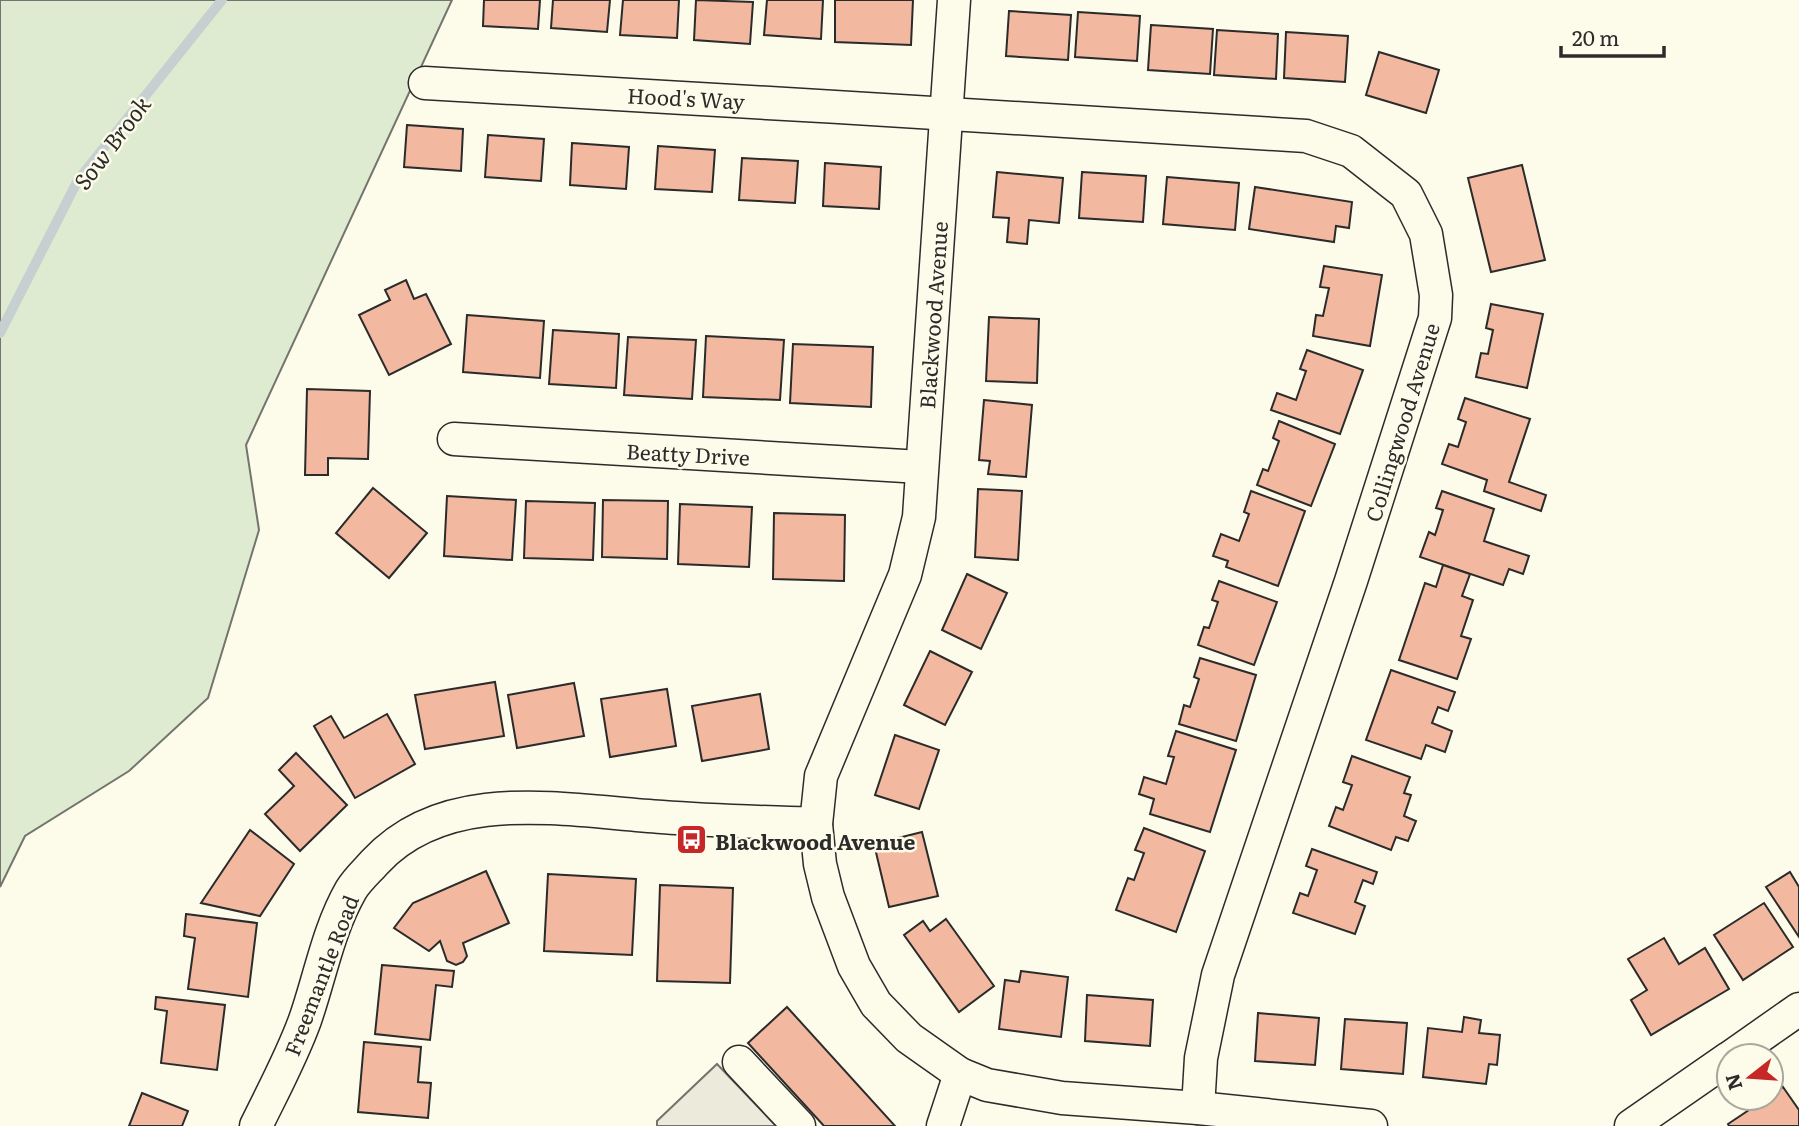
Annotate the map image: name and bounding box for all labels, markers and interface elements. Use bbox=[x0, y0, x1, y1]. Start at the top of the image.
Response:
scale bar bbox=[1561, 14, 1664, 58]
text: 20 m bbox=[1572, 21, 1619, 52]
street label: Hood's Way bbox=[626, 78, 747, 116]
water label: Sow Brook bbox=[64, 88, 158, 196]
street label: Blackwood Avenue bbox=[910, 220, 954, 410]
street label: Collingwood Avenue bbox=[1356, 319, 1446, 525]
street label: Beatty Drive bbox=[625, 434, 751, 472]
bus stop icon: Blackwood Avenue bbox=[675, 823, 709, 857]
place label: Blackwood Avenue bbox=[715, 825, 916, 856]
street label: Freemantle Road bbox=[275, 890, 365, 1060]
north arrow bbox=[1715, 1042, 1785, 1112]
text: N bbox=[1717, 1070, 1749, 1094]

